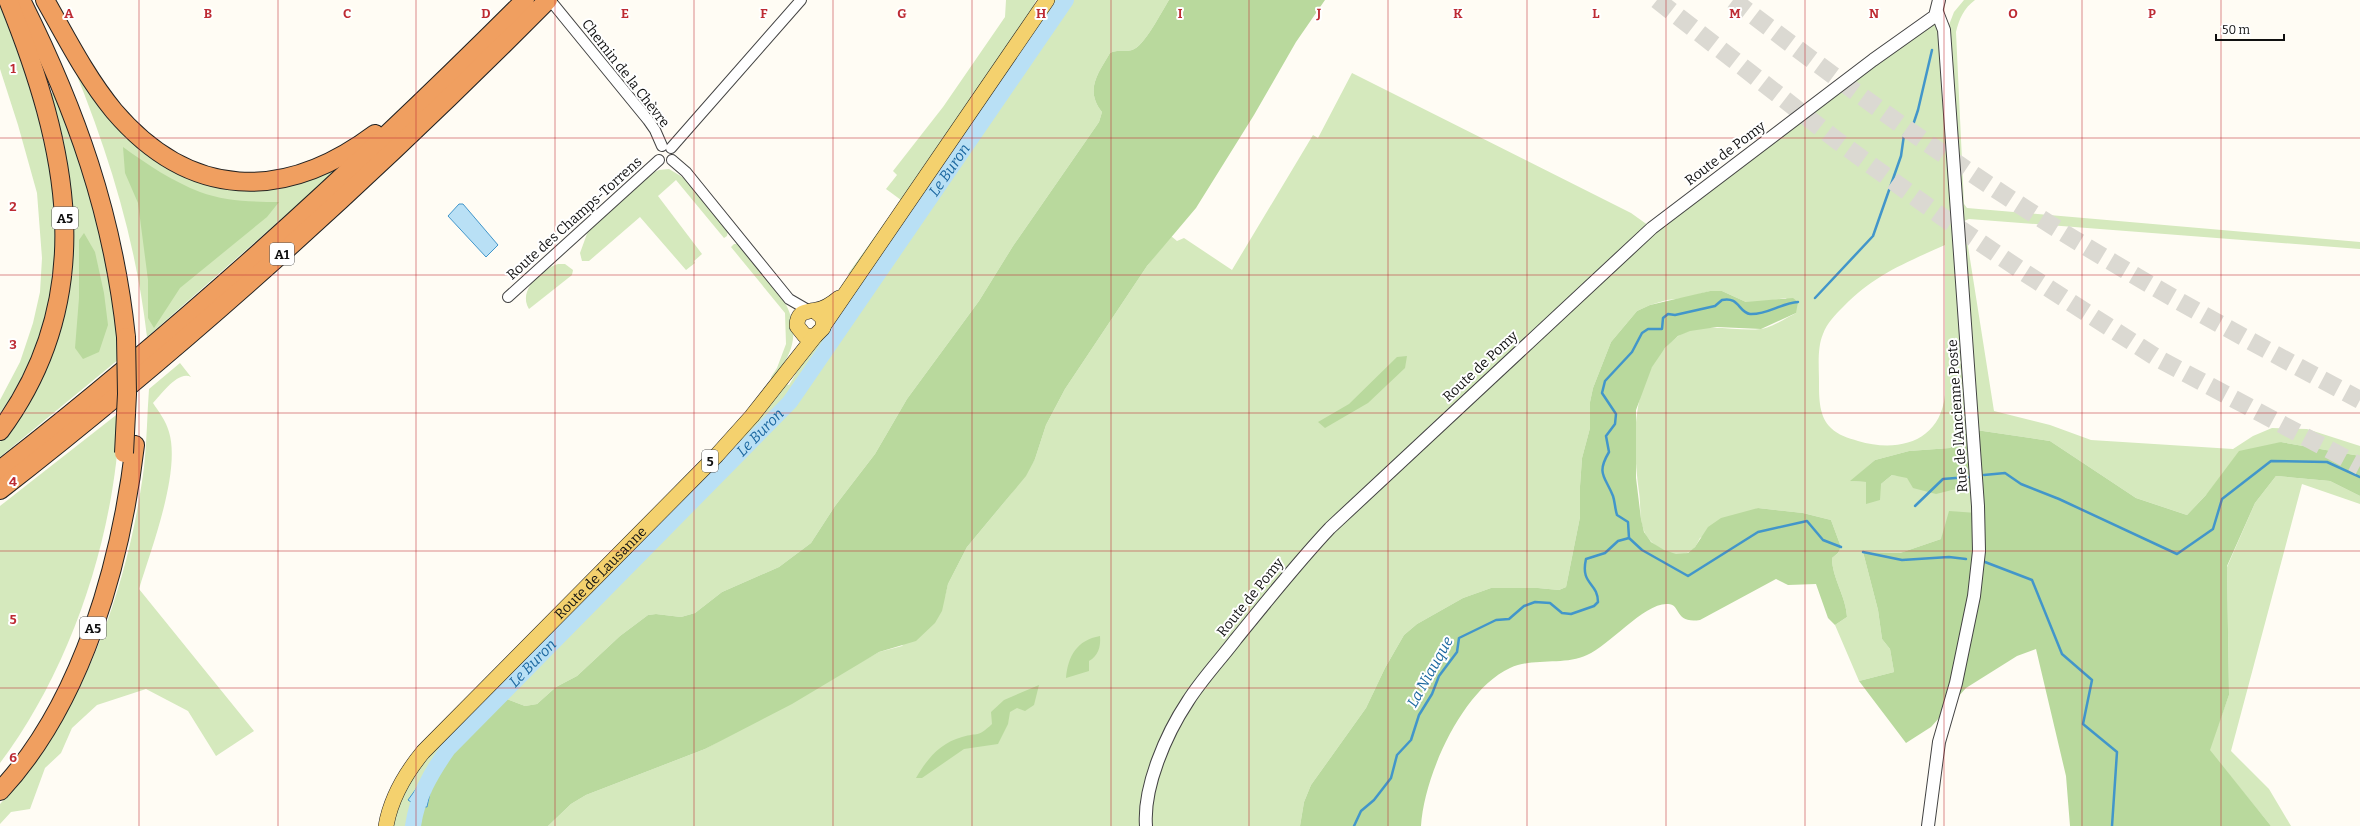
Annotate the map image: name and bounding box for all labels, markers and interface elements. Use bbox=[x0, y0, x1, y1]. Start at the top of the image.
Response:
text: A bbox=[64, 6, 74, 21]
text: B bbox=[204, 6, 212, 21]
text: C bbox=[343, 6, 351, 21]
text: D bbox=[481, 6, 491, 21]
text: E bbox=[621, 6, 629, 21]
text: F bbox=[760, 6, 768, 21]
text: G bbox=[897, 6, 907, 21]
text: H bbox=[1036, 6, 1046, 21]
text: I bbox=[1178, 6, 1183, 21]
text: J bbox=[1316, 6, 1322, 21]
text: K bbox=[1453, 6, 1463, 21]
text: L bbox=[1592, 6, 1600, 21]
text: M bbox=[1729, 6, 1741, 21]
text: N bbox=[1869, 6, 1879, 21]
text: O bbox=[2008, 6, 2018, 21]
text: P bbox=[2148, 6, 2156, 21]
street label: Chemin de la Chèvre bbox=[578, 16, 673, 131]
scale bar bbox=[2216, 16, 2284, 42]
text: 50 m bbox=[2222, 23, 2251, 37]
text: 1 bbox=[10, 61, 16, 76]
street label: Route de Pomy bbox=[1682, 117, 1769, 189]
water label: Le Buron bbox=[925, 140, 974, 200]
street label: Route des Champs-Torrens bbox=[503, 153, 645, 284]
text: 2 bbox=[9, 199, 17, 214]
road number: A5 bbox=[52, 207, 78, 229]
road number: A1 bbox=[270, 243, 294, 265]
street label: Route de Pomy bbox=[1439, 327, 1522, 405]
text: 3 bbox=[9, 337, 17, 352]
street label: Rue de l'Ancienne Poste bbox=[1944, 339, 1971, 493]
water label: Le Buron bbox=[733, 405, 787, 460]
road number: 5 bbox=[702, 450, 718, 472]
text: 4 bbox=[9, 474, 17, 489]
street label: Route de Lausanne bbox=[551, 523, 650, 623]
street label: Route de Pomy bbox=[1213, 554, 1288, 640]
text: 5 bbox=[9, 612, 17, 627]
road number: A5 bbox=[80, 617, 106, 639]
water label: La Niauque bbox=[1403, 633, 1457, 711]
water label: Le Buron bbox=[505, 635, 560, 691]
text: 6 bbox=[9, 750, 17, 765]

